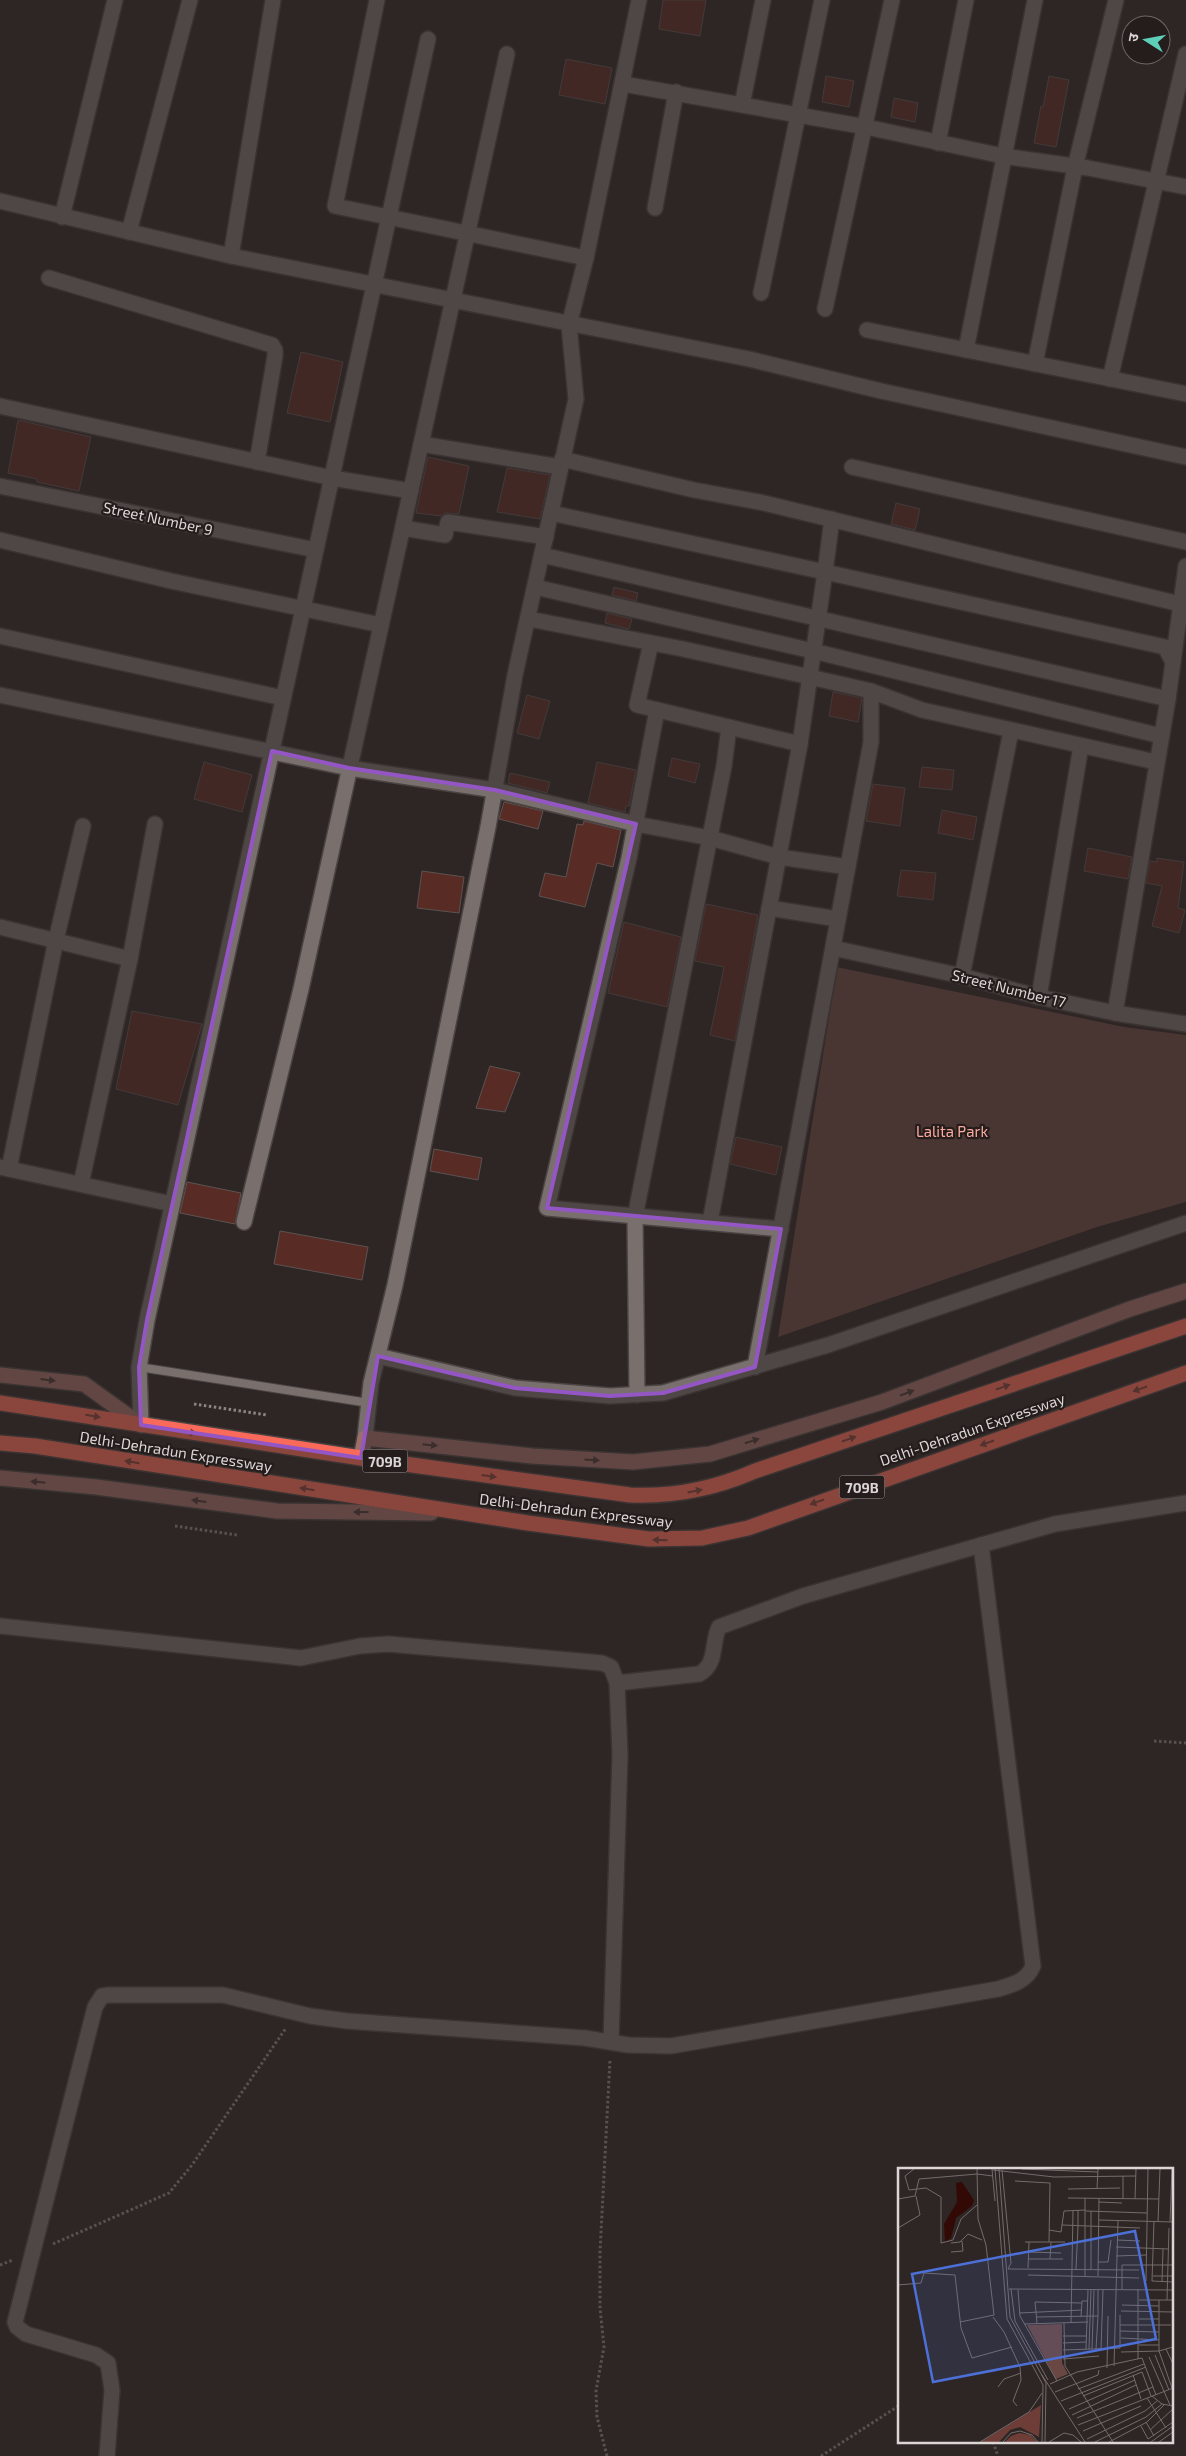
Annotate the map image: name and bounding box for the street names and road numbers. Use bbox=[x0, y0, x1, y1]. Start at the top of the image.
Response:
street label: Street Number 9 bbox=[102, 498, 214, 538]
street label: Street Number 17 bbox=[950, 965, 1068, 1011]
street label: Delhi-Dehradun Expressway bbox=[877, 1389, 1067, 1469]
street label: Delhi-Dehradun Expressway bbox=[79, 1427, 273, 1475]
road number: 709B bbox=[362, 1450, 408, 1472]
road number: 709B bbox=[840, 1475, 884, 1498]
street label: Delhi-Dehradun Expressway bbox=[478, 1489, 674, 1531]

